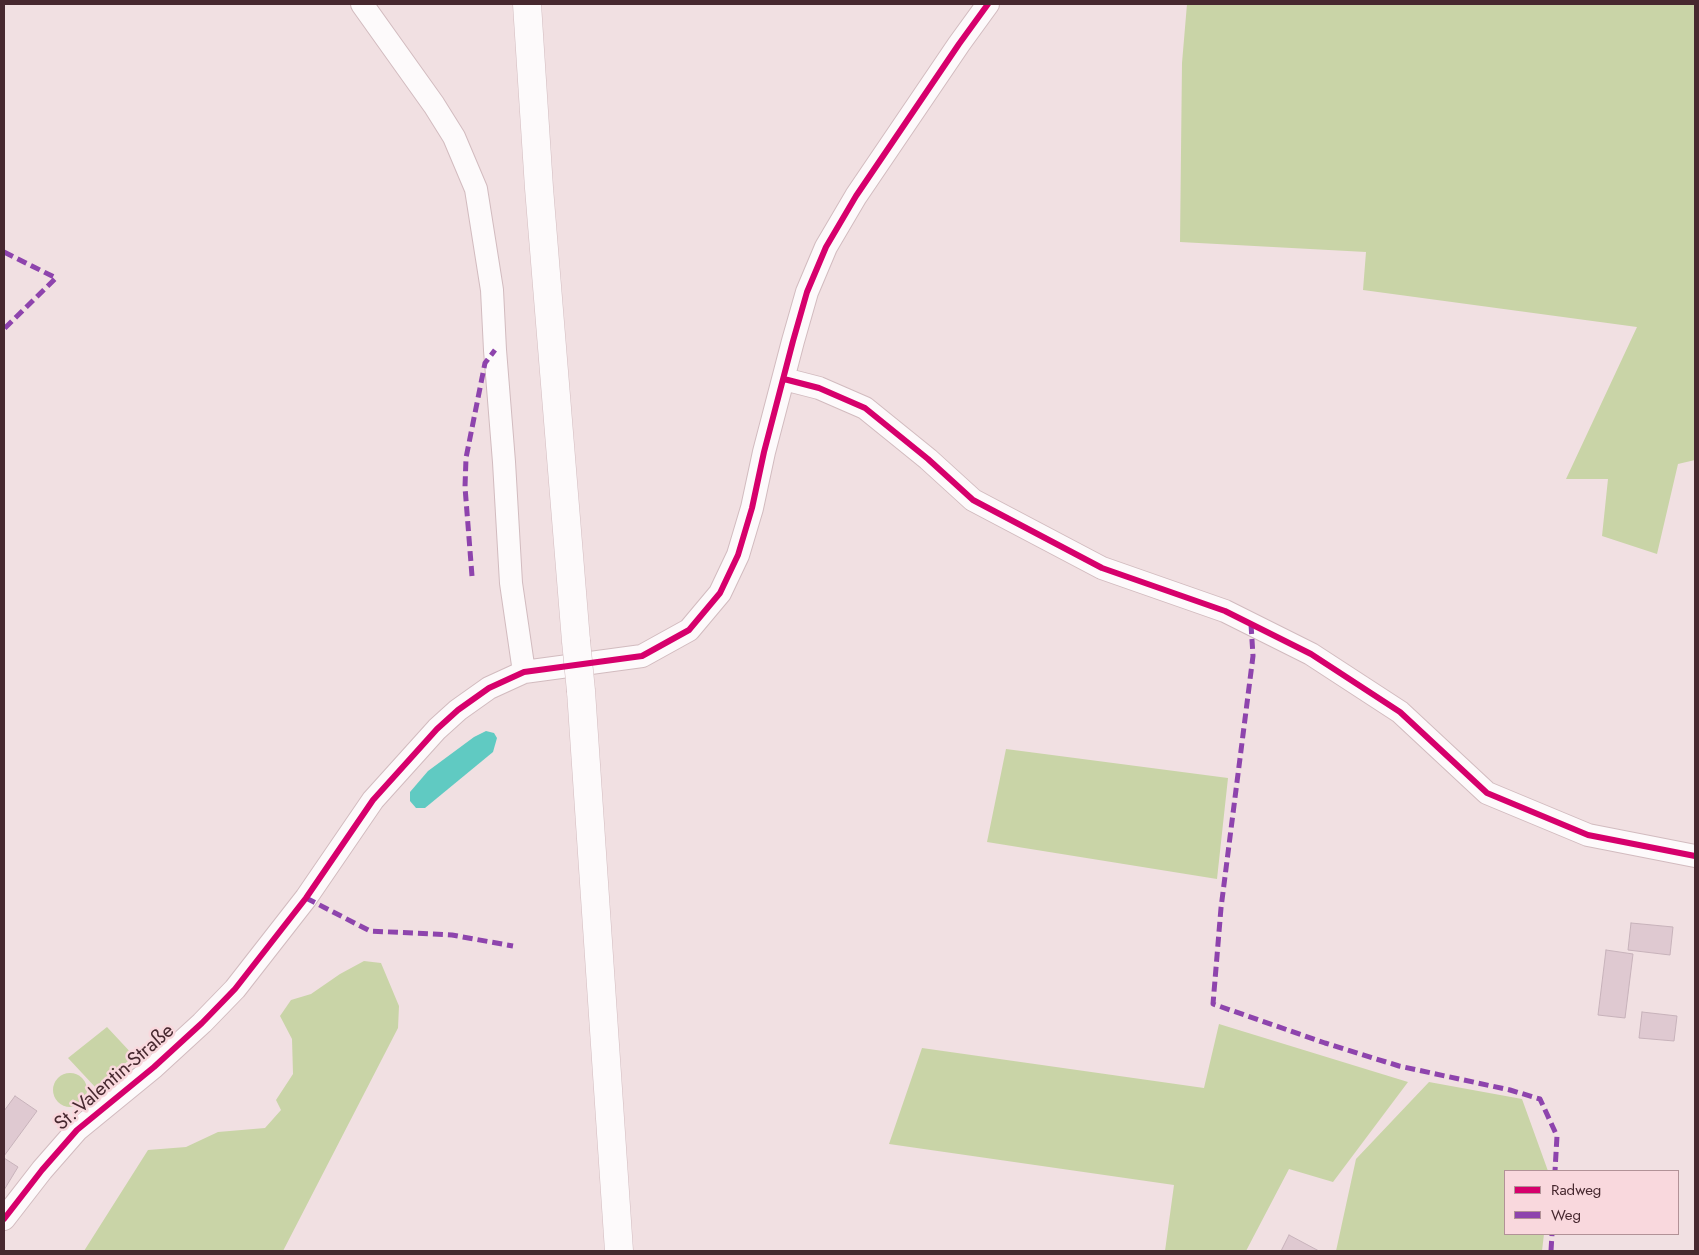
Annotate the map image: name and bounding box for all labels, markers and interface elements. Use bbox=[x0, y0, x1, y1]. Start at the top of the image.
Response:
street label: St.-Valentin-Straße bbox=[50, 1020, 180, 1136]
legend bbox=[1504, 1170, 1679, 1235]
text: Radweg bbox=[1551, 1179, 1601, 1201]
text: Weg bbox=[1551, 1204, 1581, 1226]

